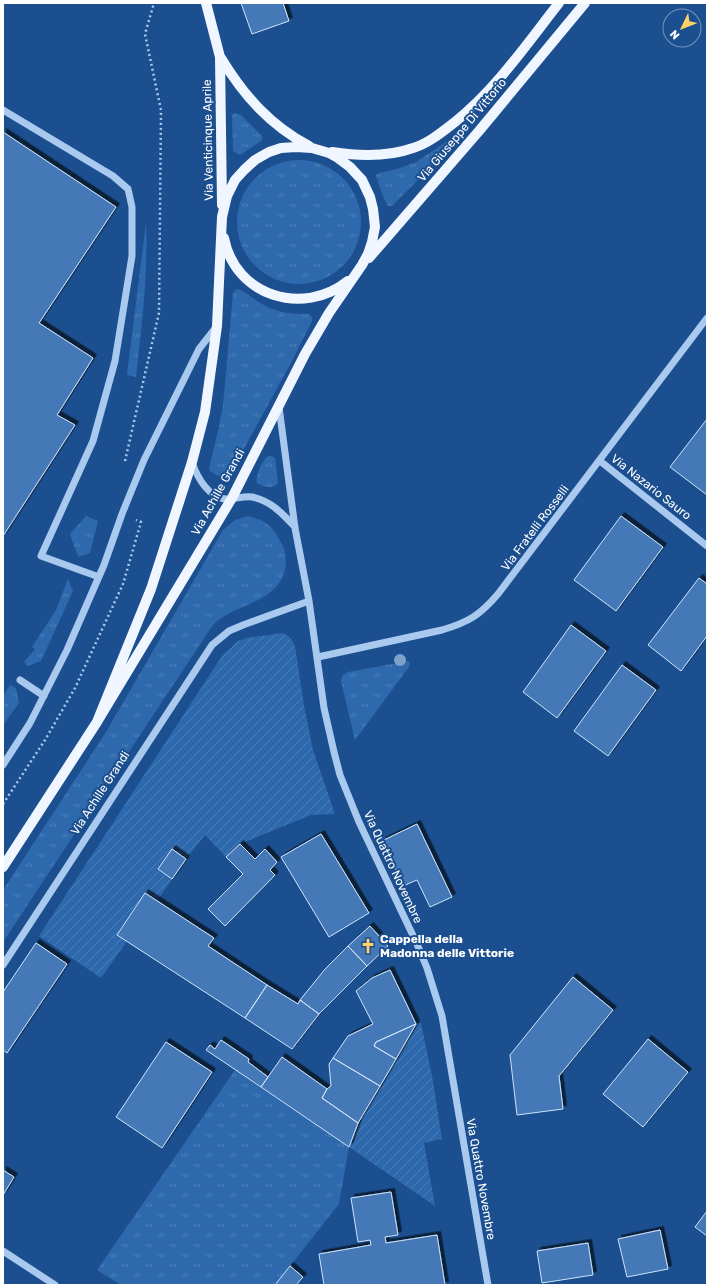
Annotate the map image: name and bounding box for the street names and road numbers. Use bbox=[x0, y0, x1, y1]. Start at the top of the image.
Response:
street label: Via Giuseppe Di Vittorio bbox=[415, 75, 509, 184]
street label: Via Venticinque Aprile bbox=[200, 79, 216, 201]
street label: Via Achille Grandi bbox=[188, 446, 248, 538]
street label: Via Nazario Sauro bbox=[608, 451, 694, 523]
street label: Via Fratelli Rosselli bbox=[498, 482, 572, 574]
street label: Via Achille Grandi bbox=[68, 748, 132, 837]
street label: Via Quattro Novembre bbox=[361, 808, 425, 926]
street label: Via Quattro Novembre bbox=[463, 1117, 499, 1241]

